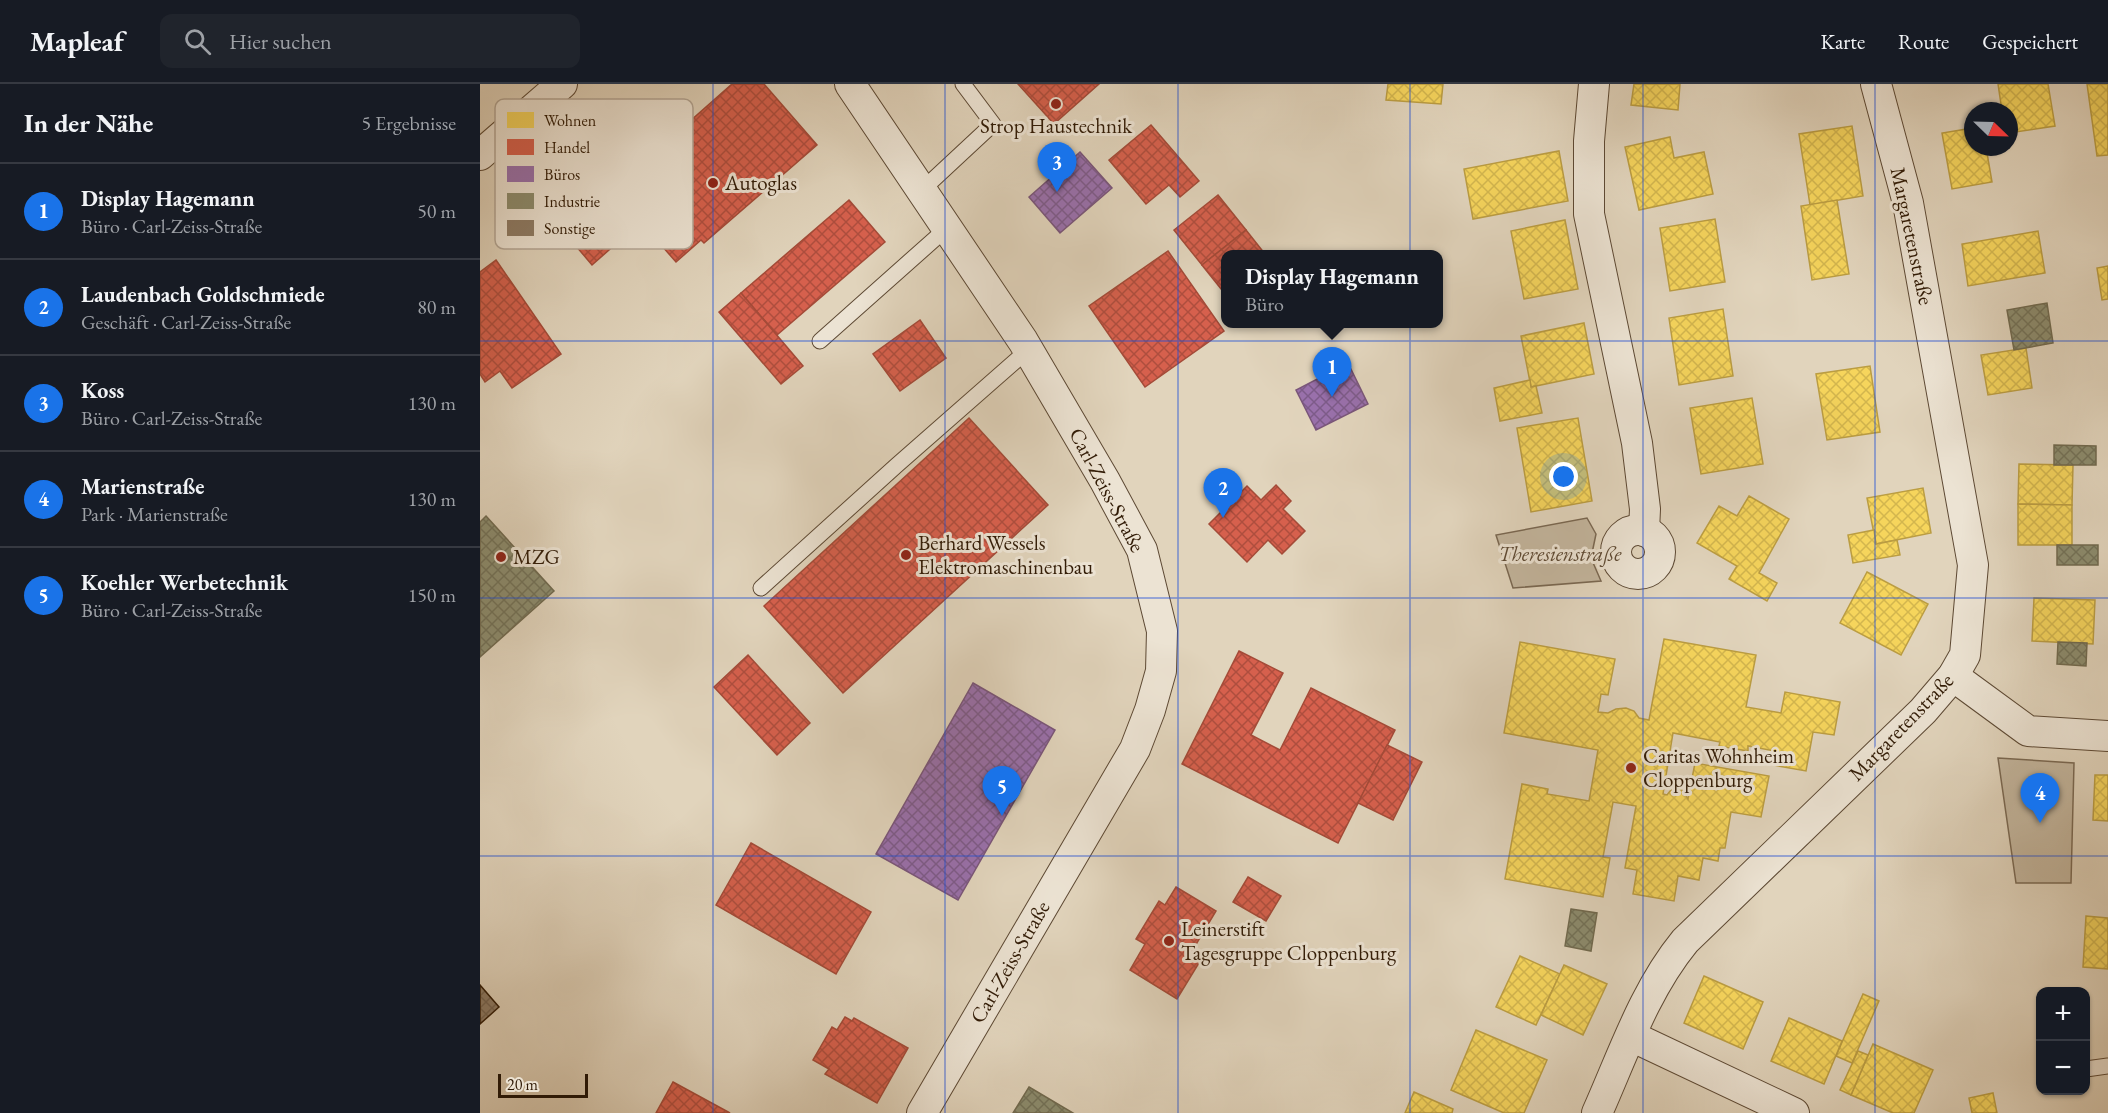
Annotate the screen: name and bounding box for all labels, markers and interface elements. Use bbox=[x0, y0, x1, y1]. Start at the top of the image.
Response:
search box bbox=[160, 14, 580, 68]
text: Mapleaf bbox=[30, 23, 124, 59]
icon: search bbox=[181, 25, 214, 58]
text: Hier suchen bbox=[229, 27, 332, 56]
text: Karte bbox=[1821, 28, 1865, 55]
text: Route bbox=[1898, 28, 1949, 55]
text: Gespeichert bbox=[1982, 28, 2078, 55]
marker: Strop Haustechnik bbox=[1049, 97, 1063, 111]
legend bbox=[495, 99, 693, 249]
north arrow bbox=[1964, 102, 2018, 156]
text: In der Nähe bbox=[24, 106, 153, 140]
text: 5 Ergebnisse bbox=[361, 110, 456, 136]
text: Wohnen bbox=[544, 110, 597, 131]
place label: Strop Haustechnik bbox=[980, 112, 1133, 139]
text: Handel bbox=[544, 137, 590, 158]
pin: 3 bbox=[1038, 142, 1076, 192]
text: Büros bbox=[544, 164, 580, 185]
street label: Margaretenstraße bbox=[1885, 165, 1940, 307]
place label: Autoglas bbox=[724, 169, 797, 196]
marker: Autoglas bbox=[706, 176, 720, 190]
text: Display Hagemann bbox=[81, 184, 255, 213]
text: Industrie bbox=[544, 191, 600, 212]
text: 1 bbox=[38, 198, 49, 224]
text: 50 m bbox=[417, 198, 456, 224]
text: Büro · Carl-Zeiss-Straße bbox=[81, 213, 262, 239]
text: Sonstige bbox=[544, 218, 595, 239]
popup bbox=[1221, 250, 1443, 328]
text: Display Hagemann bbox=[1245, 262, 1419, 291]
text: Laudenbach Goldschmiede bbox=[81, 280, 325, 309]
text: Büro bbox=[1245, 291, 1284, 317]
text: 2 bbox=[38, 294, 49, 320]
text: 80 m bbox=[417, 294, 456, 320]
text: Geschäft · Carl-Zeiss-Straße bbox=[81, 309, 291, 335]
pin: 1 bbox=[1312, 348, 1352, 397]
text: Koss bbox=[81, 376, 124, 405]
text: 3 bbox=[38, 390, 49, 416]
text: 130 m bbox=[408, 390, 456, 416]
text: Büro · Carl-Zeiss-Straße bbox=[81, 405, 262, 431]
street label: Carl-Zeiss-Straße bbox=[1063, 423, 1152, 557]
your location bbox=[1549, 462, 1578, 491]
pin: 2 bbox=[1204, 468, 1242, 518]
text: Marienstraße bbox=[81, 472, 204, 501]
text: 4 bbox=[38, 486, 49, 512]
text: 130 m bbox=[408, 486, 456, 512]
text: Park · Marienstraße bbox=[81, 501, 228, 527]
place label: Berhard Wessels Elektromaschinenbau bbox=[918, 529, 1093, 580]
park label: Theresienstraße bbox=[1499, 540, 1622, 567]
place label: MZG bbox=[513, 543, 560, 570]
marker: Berhard Wessels Elektromaschinenbau bbox=[899, 548, 913, 562]
marker: MZG bbox=[494, 550, 508, 564]
text: Koehler Werbetechnik bbox=[81, 568, 288, 597]
text: 5 bbox=[38, 582, 49, 608]
text: 150 m bbox=[408, 582, 456, 608]
text: Büro · Carl-Zeiss-Straße bbox=[81, 597, 262, 623]
street label: Margaretenstraße bbox=[1842, 667, 1959, 786]
place label: Caritas Wohnheim Cloppenburg bbox=[1643, 742, 1794, 793]
marker: Caritas Wohnheim Cloppenburg bbox=[1624, 761, 1638, 775]
pin: 5 bbox=[982, 766, 1022, 816]
pin: 4 bbox=[2020, 774, 2060, 823]
street label: Carl-Zeiss-Straße bbox=[964, 896, 1055, 1028]
place label: Leinerstift Tagesgruppe Cloppenburg bbox=[1181, 915, 1397, 966]
marker: Leinerstift Tagesgruppe Cloppenburg bbox=[1162, 934, 1176, 948]
map controls bbox=[2036, 987, 2090, 1095]
button: + bbox=[2036, 987, 2090, 1041]
button: − bbox=[2036, 1041, 2090, 1095]
scale bar bbox=[498, 1071, 588, 1098]
text: 20 m bbox=[507, 1074, 538, 1095]

